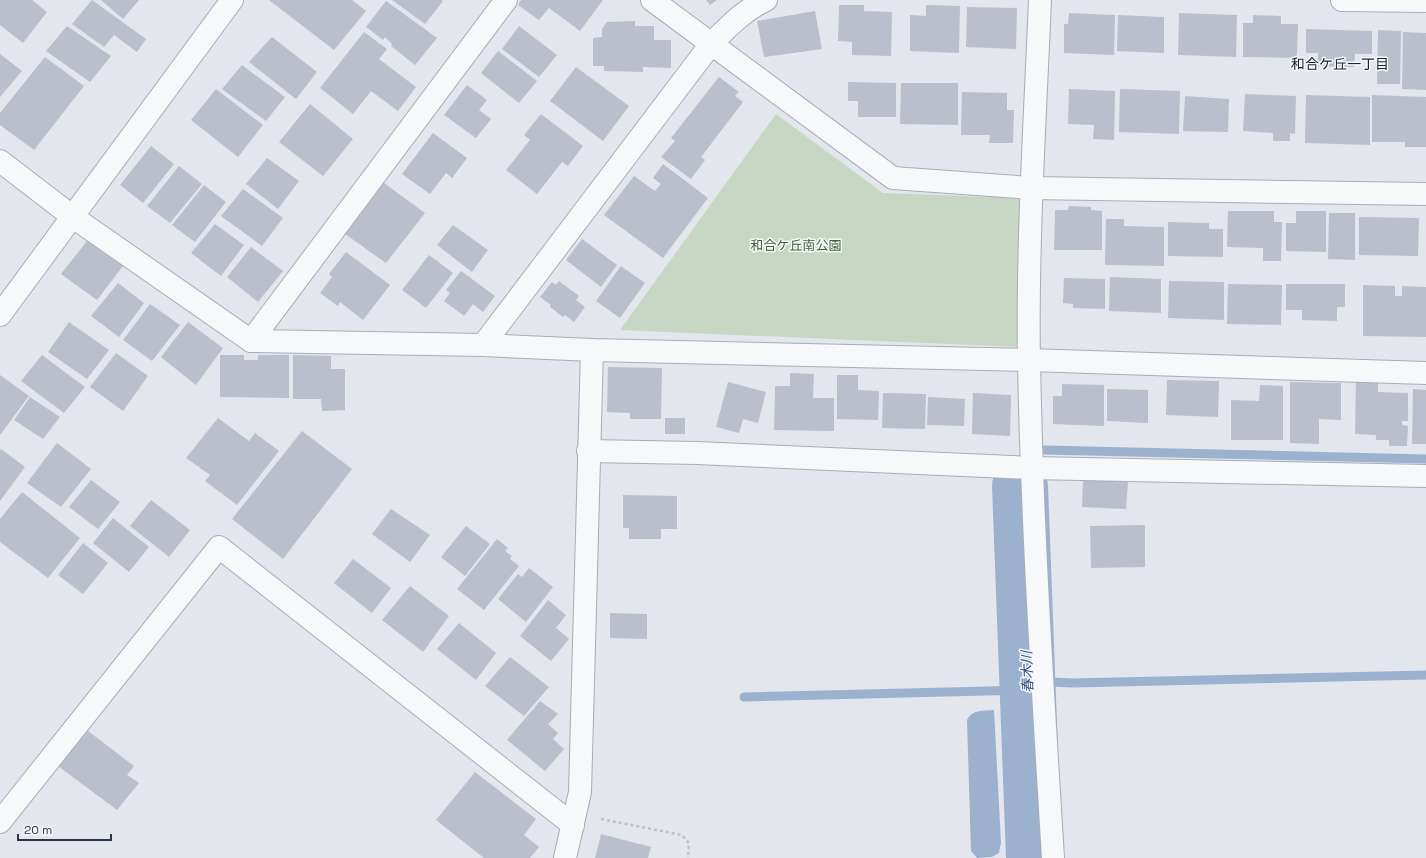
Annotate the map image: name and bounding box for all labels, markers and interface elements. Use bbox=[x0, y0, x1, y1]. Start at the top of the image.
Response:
district label: 和合ケ丘一丁目 bbox=[1291, 55, 1389, 73]
park label: 和合ケ丘南公園 bbox=[750, 237, 842, 254]
water label: 春木川 bbox=[1017, 649, 1037, 693]
scale bar bbox=[18, 816, 111, 842]
text: 20 m bbox=[24, 822, 52, 838]

